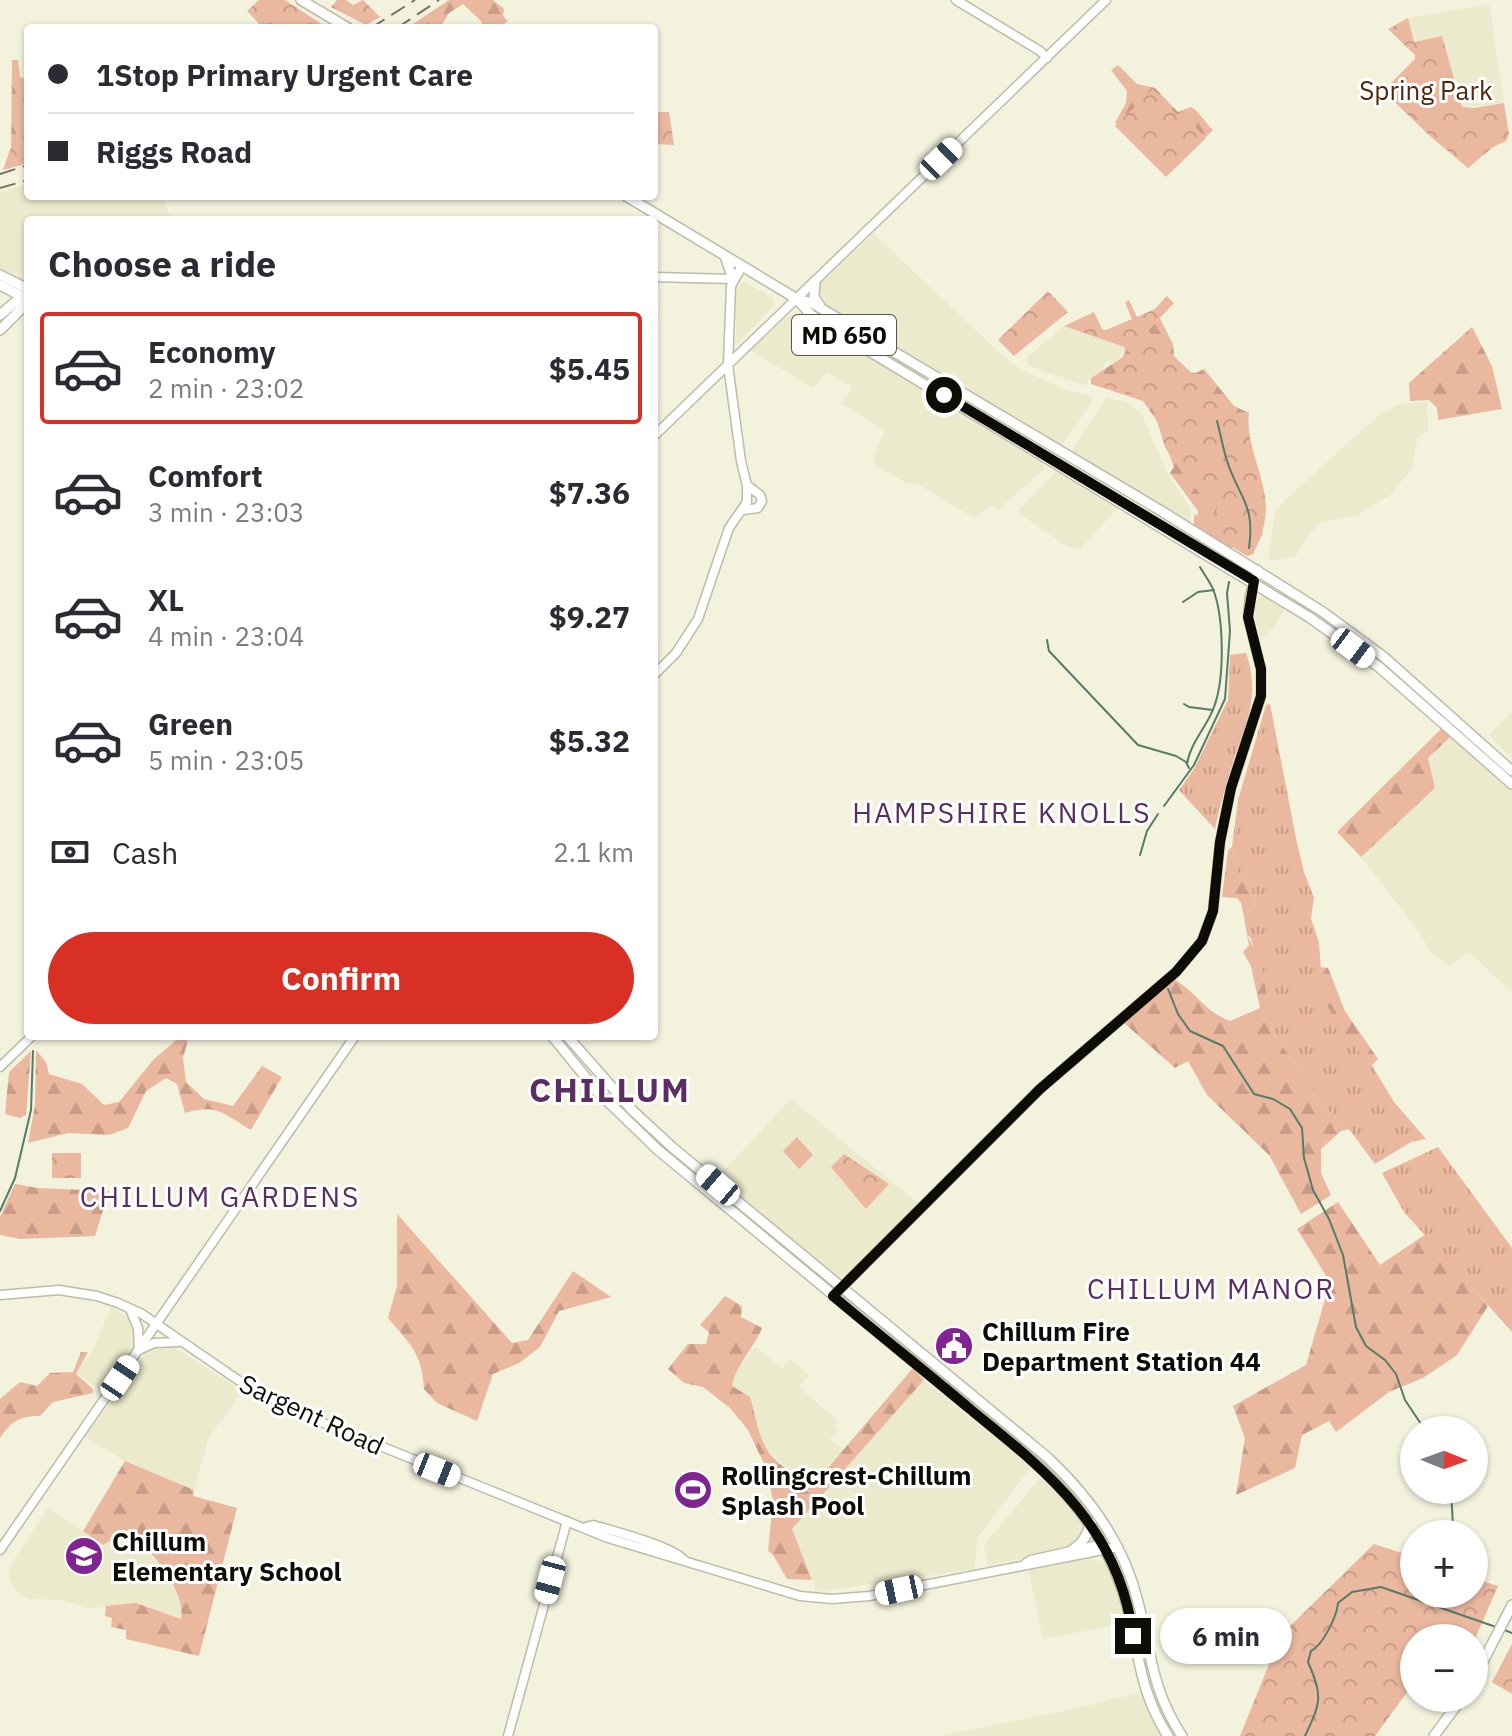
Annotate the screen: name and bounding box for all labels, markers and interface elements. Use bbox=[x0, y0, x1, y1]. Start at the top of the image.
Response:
text: 1Stop Primary Urgent Care bbox=[96, 55, 473, 94]
park label: Spring Park bbox=[1359, 73, 1493, 107]
text: Riggs Road bbox=[96, 132, 252, 171]
car bbox=[915, 134, 967, 184]
text: Choose a ride bbox=[48, 240, 276, 287]
road number: MD 650 bbox=[792, 315, 896, 355]
icon: car bbox=[52, 332, 124, 404]
text: Economy bbox=[148, 332, 276, 371]
text: $5.45 bbox=[549, 349, 630, 388]
text: 2 min · 23:02 bbox=[148, 371, 304, 405]
route start bbox=[926, 377, 962, 413]
icon: car bbox=[52, 456, 124, 528]
text: Comfort bbox=[148, 456, 263, 495]
text: $7.36 bbox=[549, 473, 630, 512]
text: 3 min · 23:03 bbox=[148, 495, 304, 529]
icon: car bbox=[52, 580, 124, 652]
text: XL bbox=[148, 580, 184, 619]
text: $9.27 bbox=[549, 597, 630, 636]
text: 4 min · 23:04 bbox=[148, 619, 304, 653]
car bbox=[1327, 624, 1379, 672]
icon: car bbox=[52, 704, 124, 776]
text: Green bbox=[148, 704, 233, 743]
text: $5.32 bbox=[549, 721, 630, 760]
text: 5 min · 23:05 bbox=[148, 743, 304, 777]
district label: HAMPSHIRE KNOLLS bbox=[852, 794, 1152, 831]
icon: cash bbox=[48, 830, 92, 874]
text: Cash bbox=[112, 833, 178, 872]
text: 2.1 km bbox=[553, 835, 634, 869]
button: Confirm bbox=[48, 932, 634, 1024]
district label: CHILLUM bbox=[529, 1067, 691, 1111]
car bbox=[692, 1160, 744, 1210]
district label: CHILLUM GARDENS bbox=[80, 1178, 360, 1215]
district label: CHILLUM MANOR bbox=[1087, 1270, 1335, 1307]
place label: Chillum Fire Department Station 44 bbox=[982, 1314, 1261, 1378]
public building icon: Chillum Fire Department Station 44 bbox=[933, 1325, 975, 1367]
car bbox=[97, 1351, 143, 1405]
street label: Sargent Road bbox=[234, 1366, 390, 1462]
north arrow bbox=[1400, 1416, 1488, 1504]
map controls bbox=[1400, 1416, 1488, 1712]
car bbox=[410, 1450, 464, 1490]
place label: Rollingcrest-Chillum Splash Pool bbox=[721, 1458, 972, 1522]
sports icon: Rollingcrest-Chillum Splash Pool bbox=[672, 1469, 714, 1511]
button: + bbox=[1400, 1520, 1488, 1608]
place label: Chillum Elementary School bbox=[112, 1524, 342, 1588]
school or university icon: Chillum Elementary School bbox=[63, 1535, 105, 1577]
car bbox=[532, 1554, 568, 1606]
car bbox=[873, 1573, 925, 1607]
callout: 6 min bbox=[1161, 1608, 1293, 1664]
route end bbox=[1115, 1618, 1151, 1654]
text: 6 min bbox=[1192, 1619, 1260, 1653]
button: − bbox=[1400, 1624, 1488, 1712]

